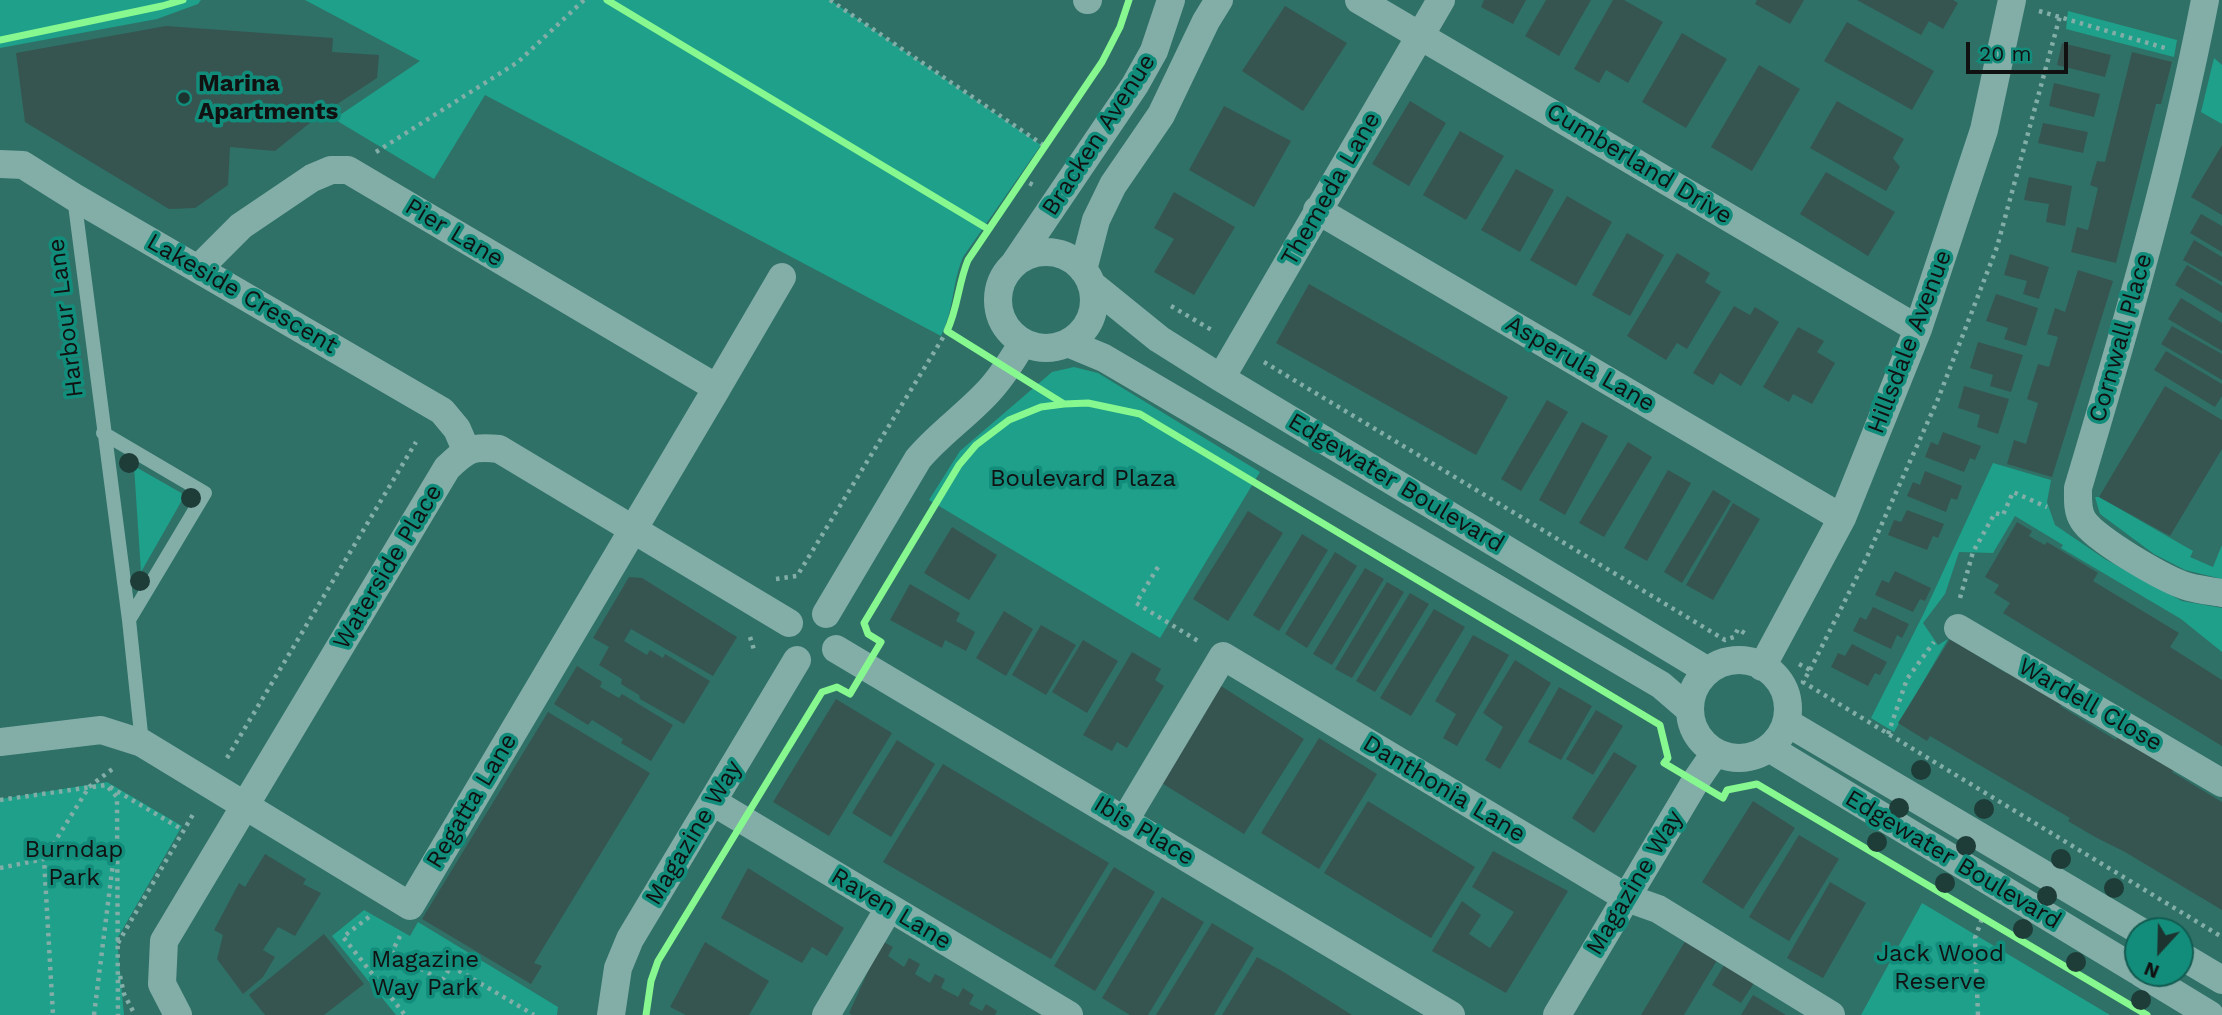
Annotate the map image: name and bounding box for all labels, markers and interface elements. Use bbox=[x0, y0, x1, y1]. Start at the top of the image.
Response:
scale bar bbox=[1970, 28, 2072, 72]
text: 20 m bbox=[1979, 41, 2031, 66]
street label: Bracken Avenue bbox=[1036, 49, 1162, 221]
place label: Marina Apartments bbox=[198, 70, 338, 126]
marker: Marina Apartments bbox=[176, 90, 192, 106]
street label: Cumberland Drive bbox=[1541, 97, 1737, 231]
street label: Themeda Lane bbox=[1275, 107, 1387, 271]
street label: Pier Lane bbox=[400, 192, 508, 274]
street label: Lakeside Crescent bbox=[141, 228, 343, 360]
street label: Harbour Lane bbox=[42, 237, 90, 399]
street label: Hillsdale Avenue bbox=[1862, 246, 1958, 438]
street label: Cornwall Place bbox=[2083, 250, 2159, 426]
street label: Asperula Lane bbox=[1500, 310, 1660, 418]
street label: Edgewater Boulevard bbox=[1283, 407, 1509, 559]
park label: Boulevard Plaza bbox=[990, 465, 1176, 493]
street label: Waterside Place bbox=[327, 479, 449, 655]
street label: Wardell Close bbox=[2013, 652, 2167, 758]
street label: Regatta Lane bbox=[420, 728, 524, 874]
street label: Danthonia Lane bbox=[1357, 729, 1531, 849]
street label: Magazine Way bbox=[639, 755, 749, 911]
street label: Edgewater Boulevard bbox=[1840, 784, 2066, 936]
street label: Ibis Place bbox=[1089, 790, 1199, 872]
street label: Magazine Way bbox=[1580, 805, 1690, 961]
park label: Burndap Park bbox=[25, 836, 123, 892]
street label: Raven Lane bbox=[826, 862, 956, 956]
north arrow bbox=[2124, 917, 2194, 987]
park label: Jack Wood Reserve bbox=[1876, 940, 2004, 996]
park label: Magazine Way Park bbox=[371, 946, 479, 1002]
text: N bbox=[2141, 957, 2163, 983]

